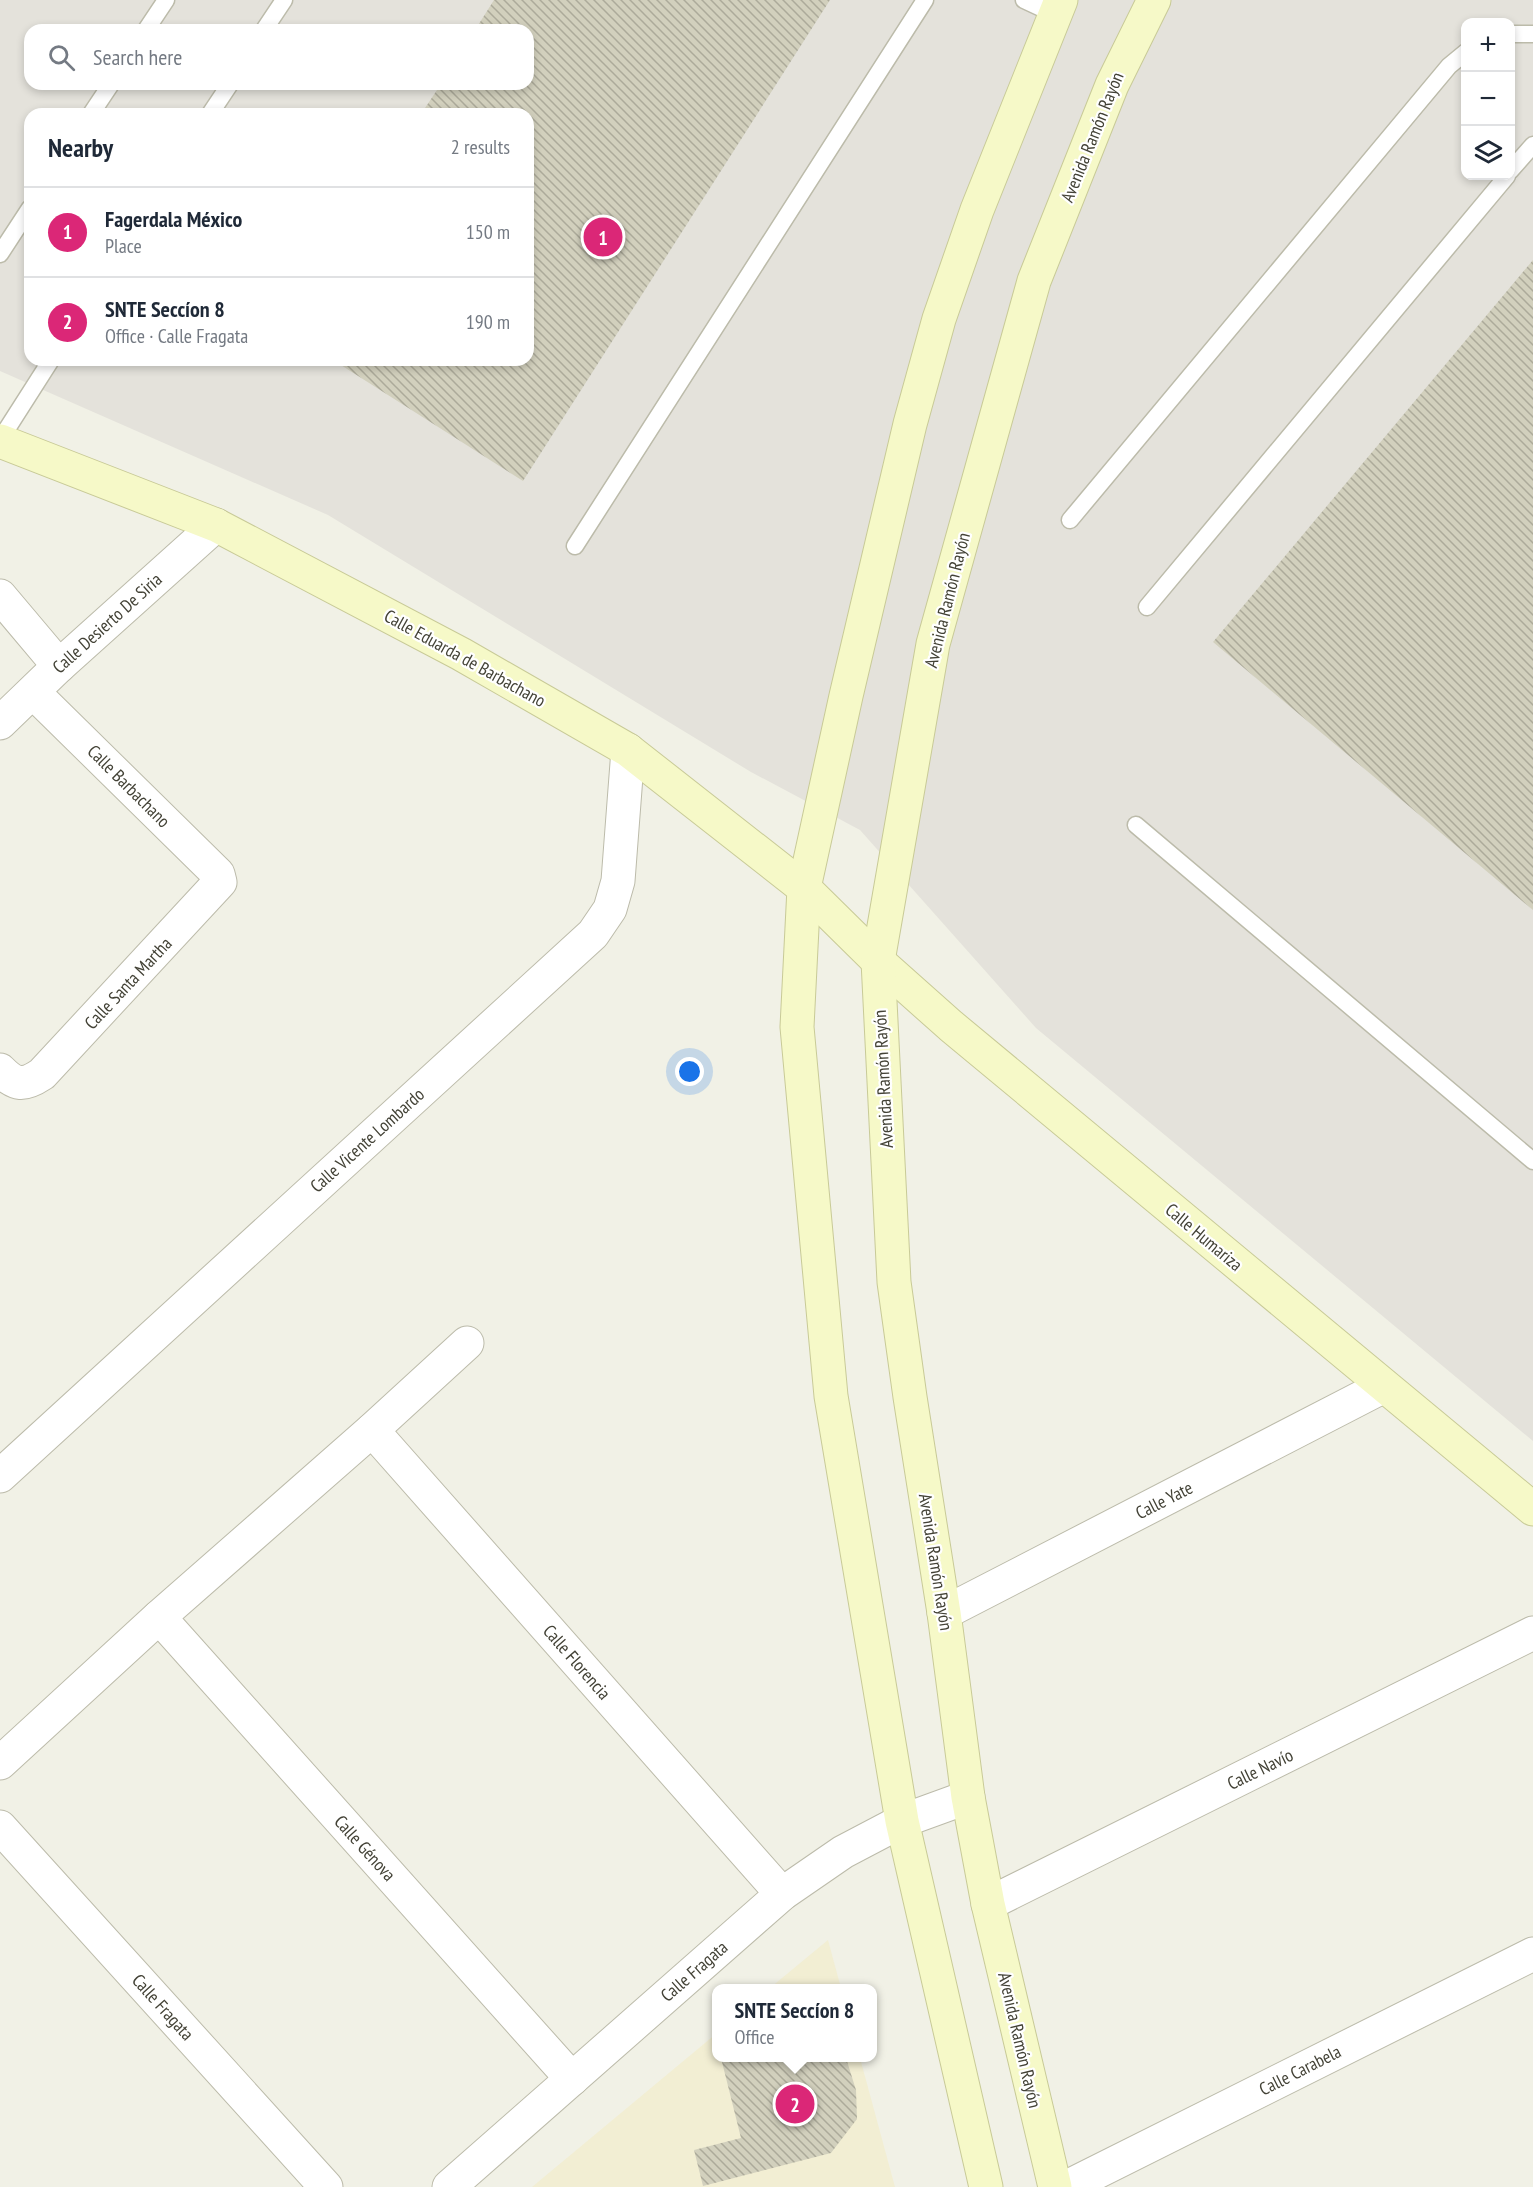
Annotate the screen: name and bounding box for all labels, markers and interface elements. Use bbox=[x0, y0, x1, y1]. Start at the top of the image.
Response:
map controls bbox=[1461, 18, 1515, 180]
button: + bbox=[1461, 18, 1515, 72]
search box bbox=[24, 24, 534, 90]
icon: search bbox=[45, 41, 78, 74]
text: Search here bbox=[93, 43, 182, 71]
street label: Avenida Ramón Rayón bbox=[1055, 69, 1129, 205]
button: − bbox=[1461, 72, 1515, 126]
button: layers bbox=[1461, 126, 1515, 180]
text: Nearby bbox=[48, 131, 113, 164]
text: 2 results bbox=[451, 134, 510, 160]
text: Fagerdala México bbox=[105, 205, 242, 233]
pin: 1 bbox=[584, 214, 622, 260]
text: 1 bbox=[63, 219, 72, 245]
text: 150 m bbox=[466, 219, 510, 245]
text: Place bbox=[105, 233, 142, 259]
text: SNTE Seccíon 8 bbox=[105, 295, 225, 323]
text: 2 bbox=[63, 309, 72, 335]
text: 190 m bbox=[466, 309, 510, 335]
text: Office · Calle Fragata bbox=[105, 323, 248, 349]
street label: Avenida Ramón Rayón bbox=[919, 530, 975, 670]
street label: Calle Desierto De Siria bbox=[48, 568, 166, 678]
street label: Calle Eduarda de Barbachano bbox=[380, 604, 550, 712]
street label: Calle Barbachano bbox=[83, 740, 175, 832]
street label: Calle Santa Martha bbox=[79, 932, 177, 1034]
street label: Avenida Ramón Rayón bbox=[868, 1009, 898, 1149]
your location bbox=[675, 1057, 704, 1086]
street label: Calle Vicente Lombardo bbox=[305, 1083, 429, 1197]
street label: Calle Humariza bbox=[1161, 1198, 1247, 1276]
street label: Calle Yate bbox=[1132, 1476, 1196, 1524]
street label: Avenida Ramón Rayón bbox=[914, 1492, 958, 1632]
street label: Calle Florencia bbox=[538, 1620, 616, 1704]
street label: Calle Navío bbox=[1223, 1743, 1297, 1795]
street label: Calle Génova bbox=[329, 1810, 401, 1886]
street label: Calle Fragata bbox=[656, 1936, 732, 2006]
street label: Calle Fragata bbox=[127, 1969, 199, 2045]
street label: Avenida Ramón Rayón bbox=[993, 1970, 1047, 2110]
popup bbox=[712, 1984, 877, 2062]
text: SNTE Seccíon 8 bbox=[735, 1996, 854, 2024]
text: Office bbox=[735, 2024, 775, 2050]
street label: Calle Carabela bbox=[1255, 2040, 1345, 2100]
pin: 2 bbox=[776, 2082, 814, 2126]

